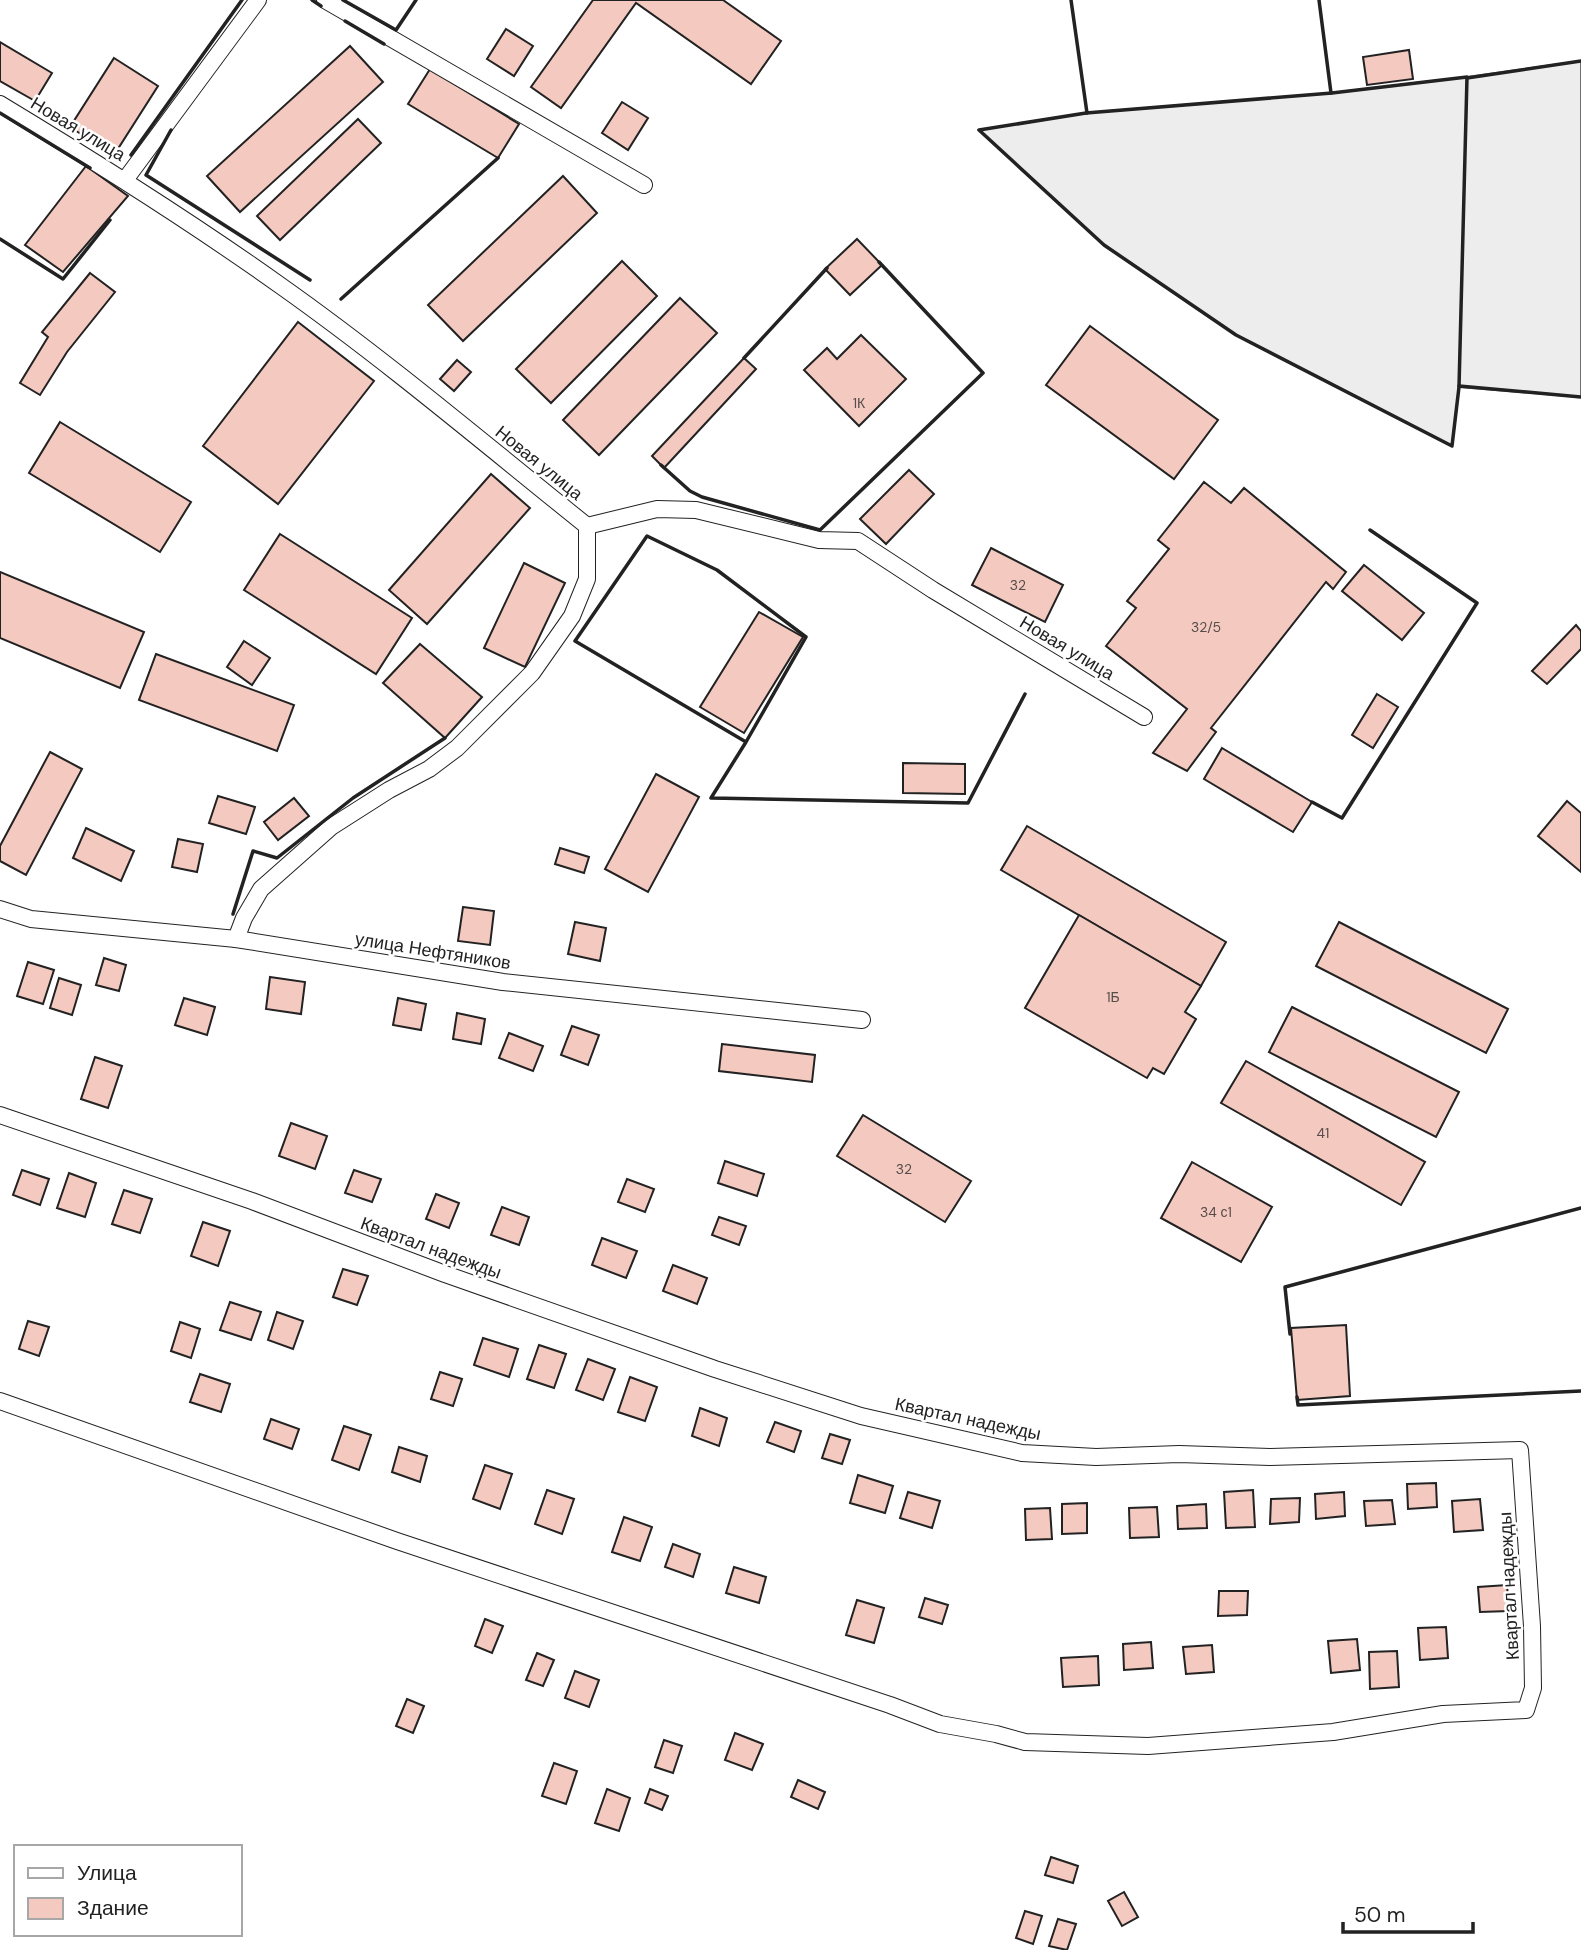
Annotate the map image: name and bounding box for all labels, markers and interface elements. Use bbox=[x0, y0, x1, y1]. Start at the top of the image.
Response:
street label: Новая улица bbox=[26, 91, 131, 167]
house number: 1К bbox=[853, 394, 866, 412]
street label: Новая улица bbox=[490, 420, 589, 506]
house number: 32 bbox=[1010, 576, 1026, 594]
street label: Новая улица bbox=[1015, 610, 1120, 686]
house number: 32/5 bbox=[1191, 618, 1221, 636]
street label: улица Нефтяников bbox=[353, 927, 513, 975]
house number: 1Б bbox=[1106, 988, 1120, 1006]
house number: 41 bbox=[1317, 1124, 1329, 1142]
house number: 32 bbox=[896, 1160, 912, 1178]
house number: 34 с1 bbox=[1200, 1203, 1232, 1221]
street label: Квартал надежды bbox=[357, 1211, 505, 1285]
street label: Квартал надежды bbox=[893, 1392, 1043, 1446]
street label: Квартал надежды bbox=[1493, 1511, 1525, 1661]
legend bbox=[14, 1845, 242, 1936]
text: Улица bbox=[77, 1859, 137, 1887]
scale bar bbox=[1343, 1890, 1472, 1934]
text: Здание bbox=[77, 1894, 149, 1922]
text: 50 m bbox=[1354, 1901, 1405, 1929]

